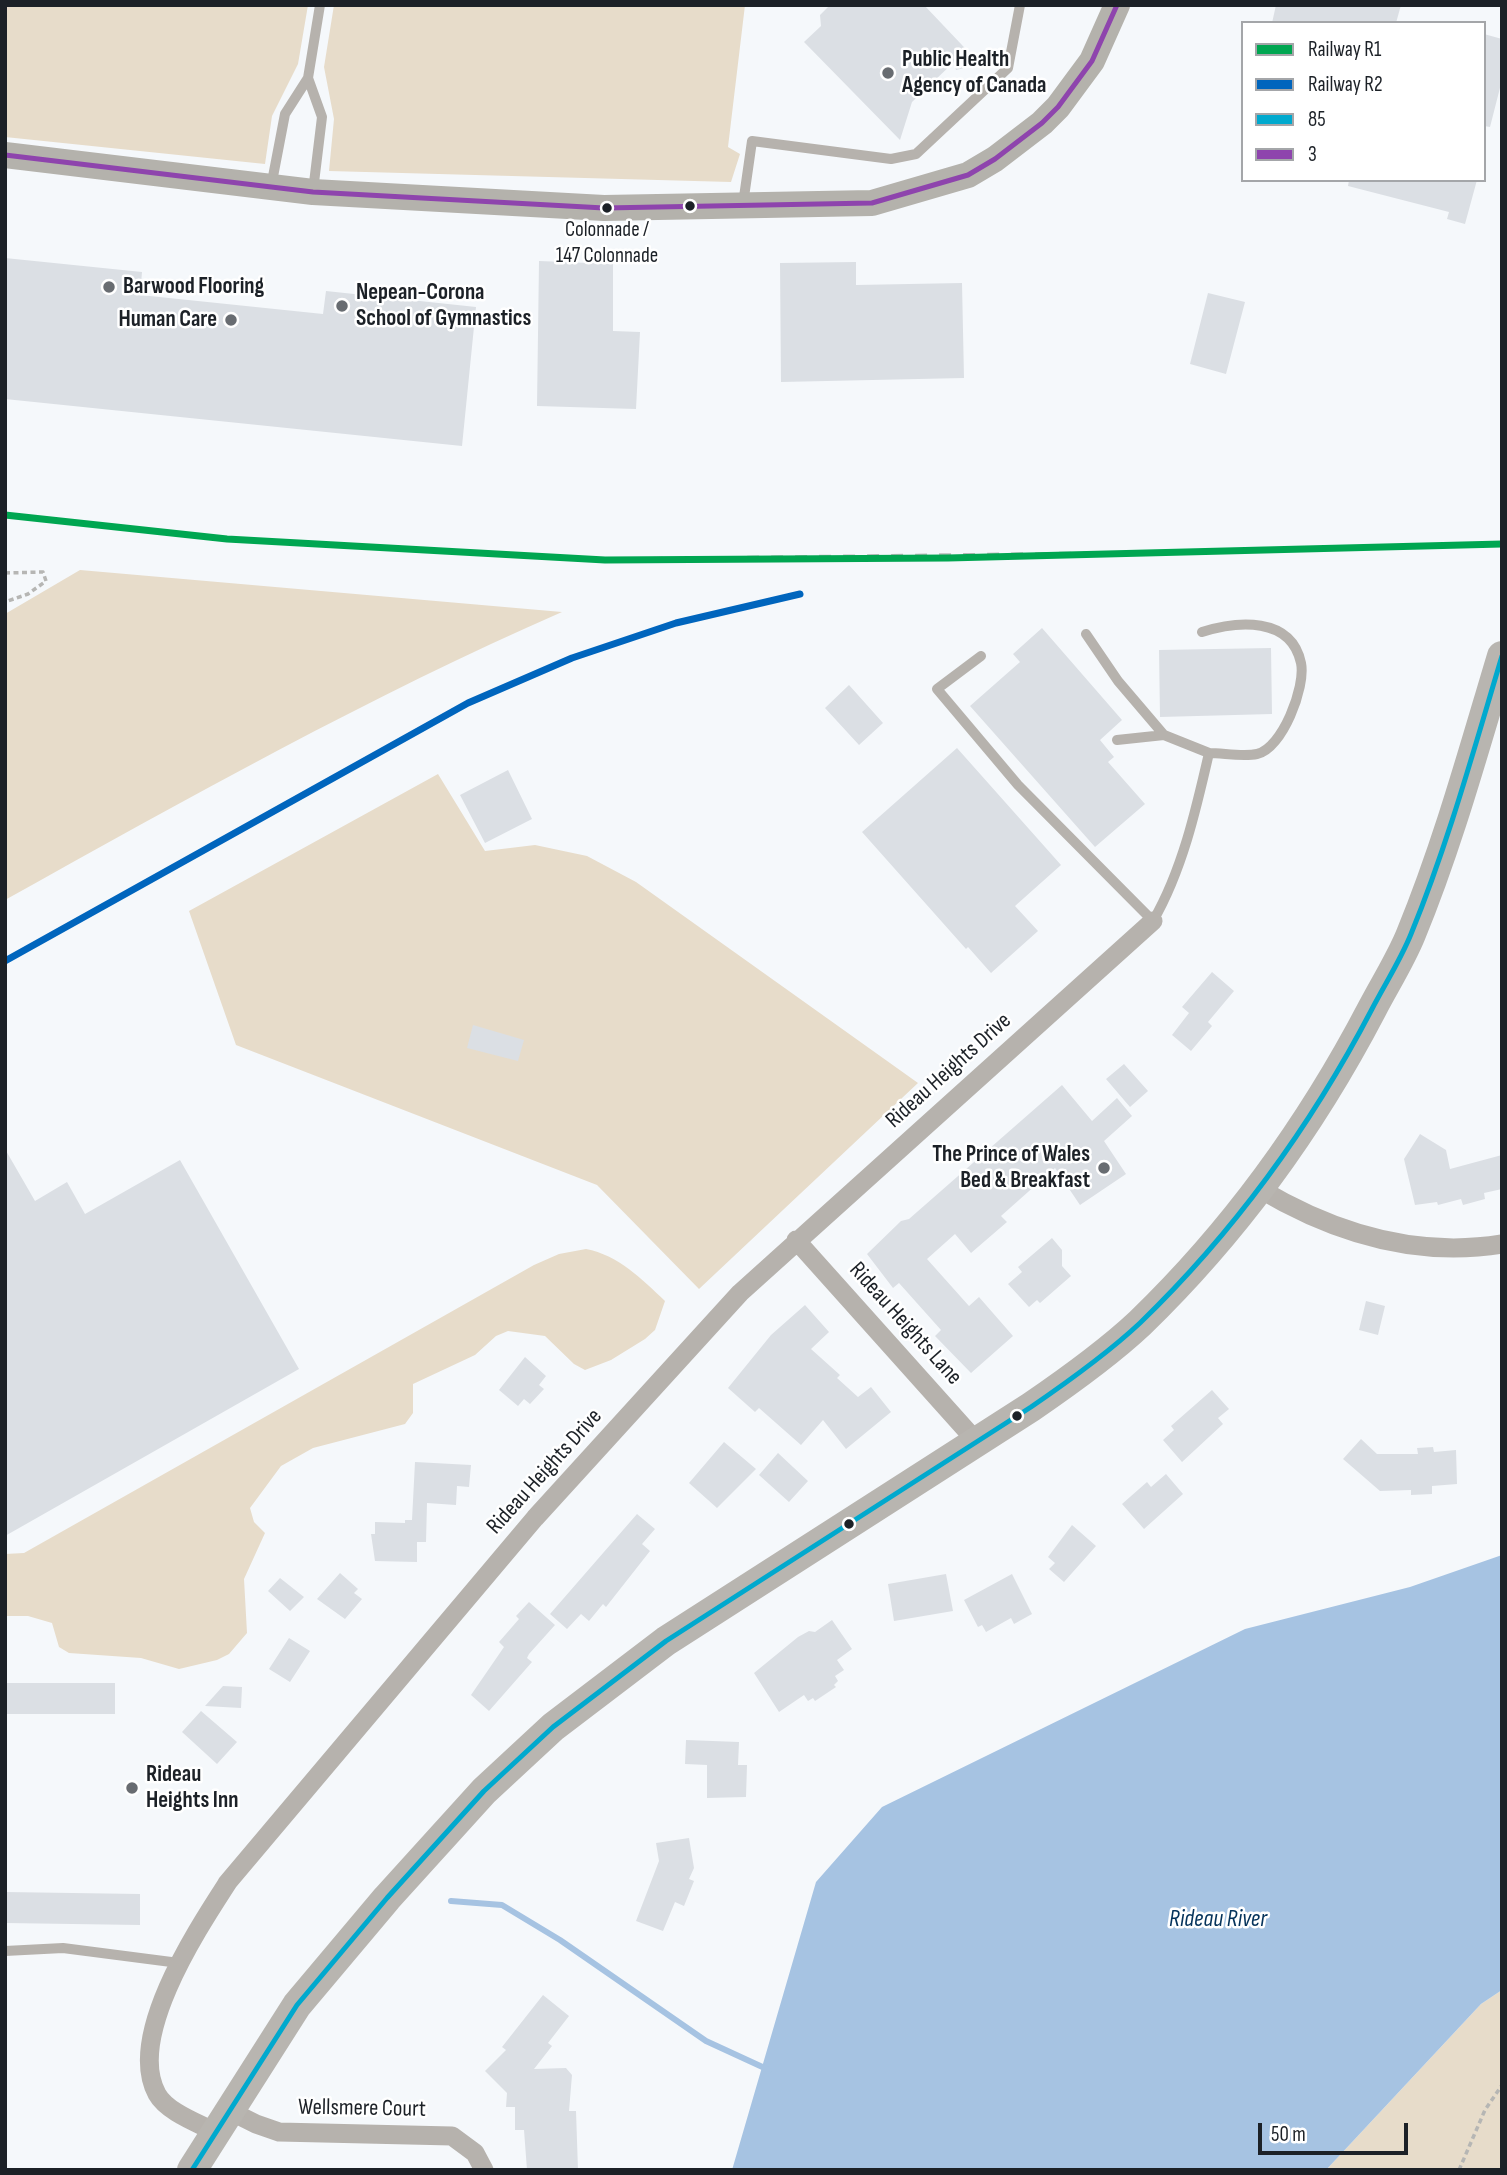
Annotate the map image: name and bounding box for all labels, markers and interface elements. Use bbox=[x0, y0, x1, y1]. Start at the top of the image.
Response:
legend bbox=[1241, 21, 1486, 182]
text: Railway R1 bbox=[1308, 37, 1381, 62]
place label: Public Health Agency of Canada bbox=[902, 46, 1046, 100]
marker: Public Health Agency of Canada bbox=[880, 65, 896, 81]
text: Railway R2 bbox=[1308, 72, 1383, 97]
text: 85 bbox=[1308, 107, 1326, 132]
text: 3 bbox=[1308, 142, 1317, 167]
unlabelled marker bbox=[683, 199, 697, 213]
marker: Colonnade / 147 Colonnade bbox=[600, 201, 614, 215]
place label: Colonnade / 147 Colonnade bbox=[556, 218, 658, 268]
place label: Barwood Flooring bbox=[123, 273, 264, 301]
marker: Barwood Flooring bbox=[101, 279, 117, 295]
place label: Nepean-Corona School of Gymnastics bbox=[356, 279, 531, 333]
marker: Nepean-Corona School of Gymnastics bbox=[334, 298, 350, 314]
place label: Human Care bbox=[119, 306, 217, 334]
marker: Human Care bbox=[223, 312, 239, 328]
street label: Rideau Heights Drive bbox=[881, 1007, 1017, 1135]
place label: The Prince of Wales Bed & Breakfast bbox=[932, 1141, 1090, 1195]
marker: The Prince of Wales Bed & Breakfast bbox=[1096, 1160, 1112, 1176]
street label: Rideau Heights Lane bbox=[843, 1257, 967, 1391]
street label: Rideau Heights Drive bbox=[481, 1404, 609, 1540]
unlabelled marker bbox=[1010, 1409, 1024, 1423]
unlabelled marker bbox=[842, 1517, 856, 1531]
place label: Rideau Heights Inn bbox=[146, 1761, 238, 1815]
marker: Rideau Heights Inn bbox=[124, 1780, 140, 1796]
water label: Rideau River bbox=[1169, 1906, 1267, 1934]
street label: Wellsmere Court bbox=[298, 2094, 426, 2124]
scale bar bbox=[1262, 2108, 1412, 2152]
text: 50 m bbox=[1271, 2122, 1306, 2147]

